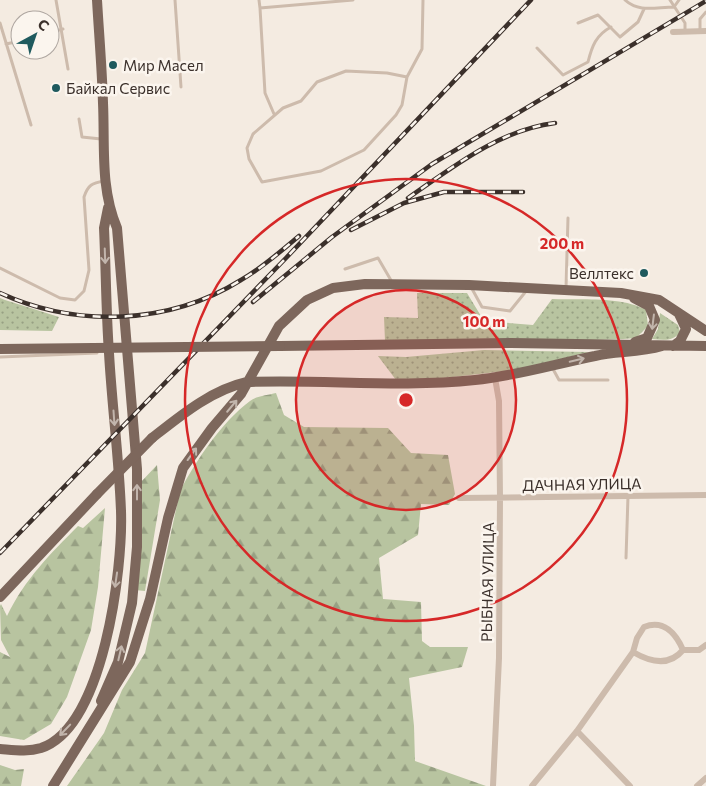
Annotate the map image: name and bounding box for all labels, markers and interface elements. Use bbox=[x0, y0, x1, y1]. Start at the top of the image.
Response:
north arrow bbox=[10, 10, 60, 60]
text: С bbox=[35, 15, 53, 34]
place label: Мир Масел bbox=[123, 56, 204, 74]
marker: Мир Масел bbox=[107, 59, 119, 71]
place label: Байкал Сервис bbox=[66, 79, 170, 97]
marker: Байкал Сервис bbox=[50, 82, 62, 94]
text: 200 m bbox=[540, 234, 584, 252]
one-way arrow bbox=[100, 248, 110, 264]
place label: Веллтекс bbox=[569, 264, 634, 282]
marker: Веллтекс bbox=[638, 267, 650, 279]
text: 100 m bbox=[463, 312, 505, 330]
one-way arrow bbox=[648, 314, 658, 330]
one-way arrow bbox=[569, 355, 585, 364]
centre of rings bbox=[397, 391, 415, 409]
one-way arrow bbox=[226, 400, 237, 413]
one-way arrow bbox=[109, 410, 118, 426]
one-way arrow bbox=[187, 447, 197, 461]
street label: ДАЧНАЯ УЛИЦА bbox=[522, 474, 642, 494]
one-way arrow bbox=[132, 484, 142, 500]
street label: РЫБНАЯ УЛИЦА bbox=[477, 522, 497, 642]
one-way arrow bbox=[111, 572, 121, 588]
one-way arrow bbox=[116, 645, 125, 661]
one-way arrow bbox=[59, 724, 71, 737]

